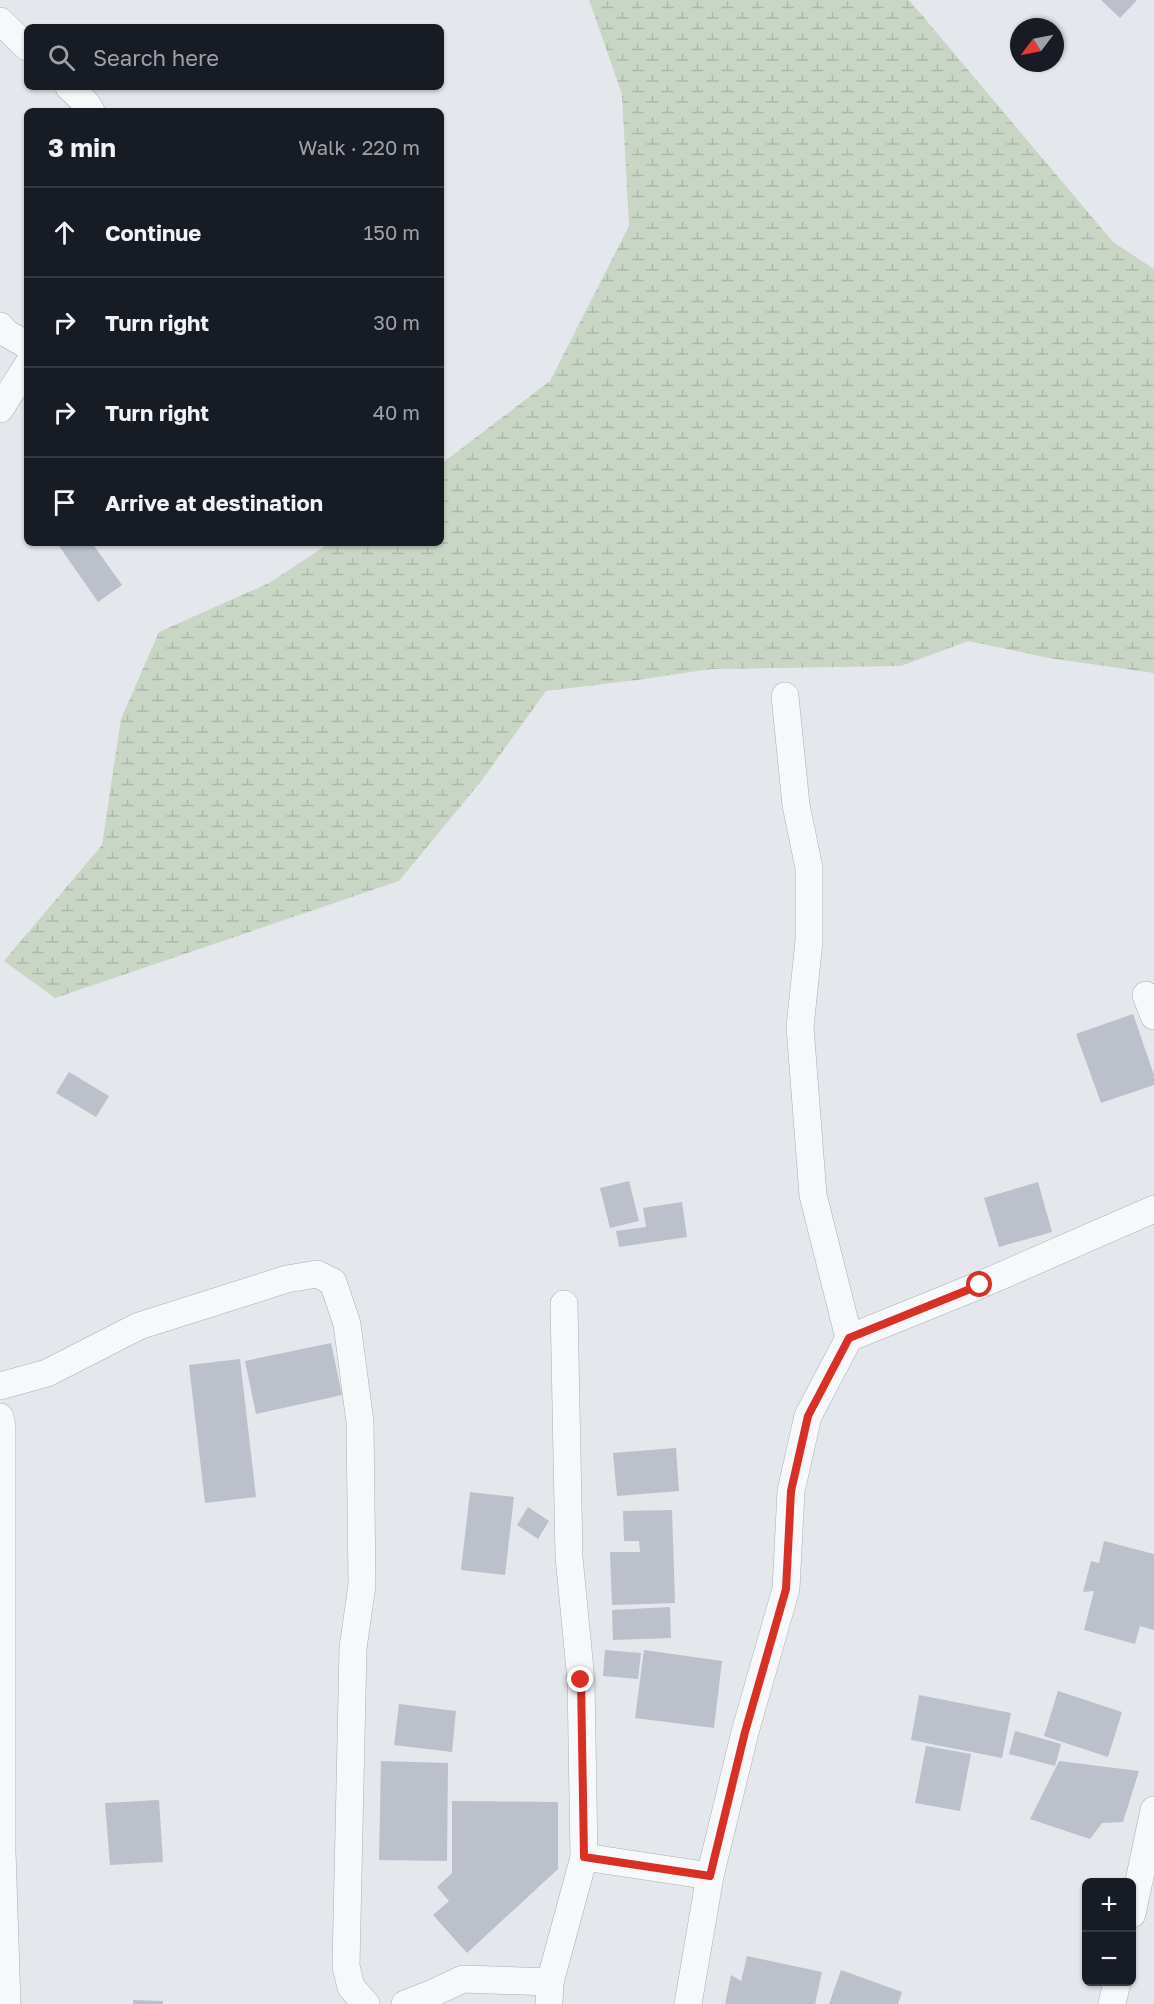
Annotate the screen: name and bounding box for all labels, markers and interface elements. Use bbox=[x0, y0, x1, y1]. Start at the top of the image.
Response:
north arrow bbox=[1010, 18, 1064, 72]
search box bbox=[24, 24, 444, 90]
icon: search bbox=[45, 41, 78, 74]
text: Search here bbox=[93, 44, 219, 71]
text: 3 min bbox=[48, 132, 116, 163]
text: Walk · 220 m bbox=[298, 135, 420, 159]
icon: ahead bbox=[48, 216, 81, 249]
text: Continue bbox=[105, 219, 201, 246]
text: 150 m bbox=[364, 220, 420, 244]
icon: right bbox=[48, 306, 81, 339]
text: Turn right bbox=[105, 309, 209, 336]
text: 30 m bbox=[373, 310, 420, 334]
icon: right bbox=[48, 396, 81, 429]
text: Turn right bbox=[105, 399, 209, 426]
text: 40 m bbox=[373, 400, 420, 424]
icon: arrive bbox=[48, 486, 81, 519]
text: Arrive at destination bbox=[105, 489, 323, 516]
route start bbox=[966, 1271, 992, 1297]
route end bbox=[567, 1666, 593, 1692]
map controls bbox=[1082, 1878, 1136, 1986]
button: + bbox=[1082, 1878, 1136, 1932]
button: − bbox=[1082, 1932, 1136, 1986]

